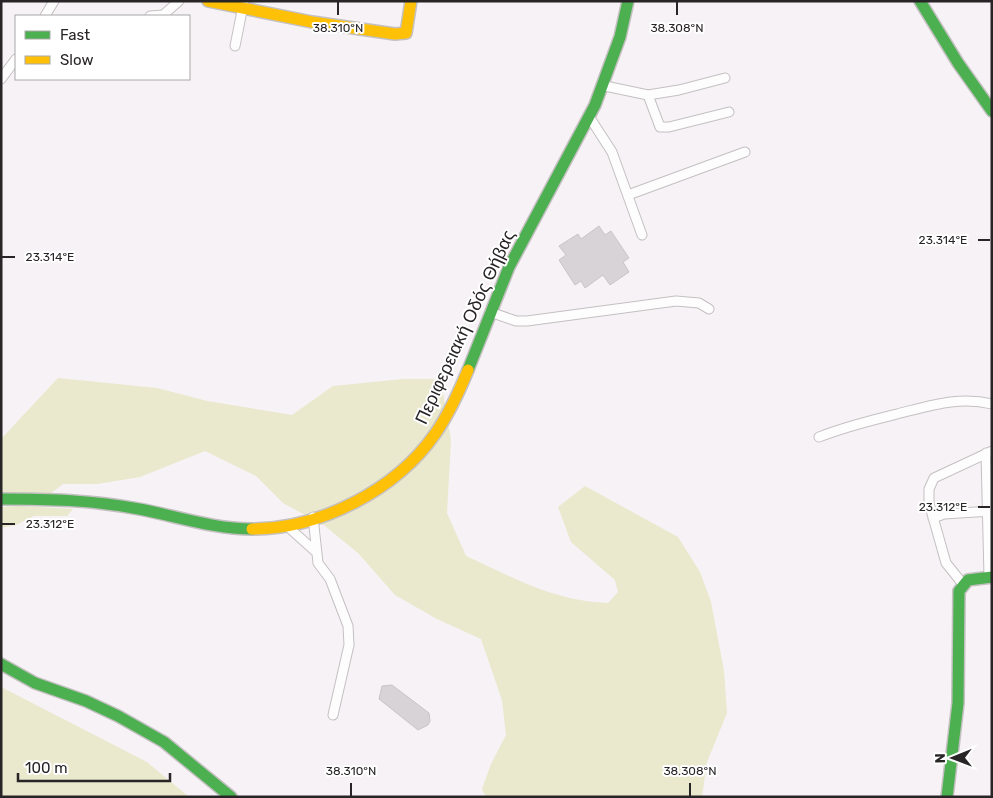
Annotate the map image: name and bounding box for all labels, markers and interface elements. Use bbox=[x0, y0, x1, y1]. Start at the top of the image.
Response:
legend bbox=[15, 15, 190, 80]
text: 38.310°N bbox=[313, 21, 363, 35]
text: 38.308°N bbox=[650, 21, 704, 35]
text: Fast bbox=[60, 26, 90, 44]
text: Slow bbox=[60, 51, 93, 69]
street label: Περιφερειακή Οδός Θήβας bbox=[410, 226, 520, 428]
text: 23.314°E bbox=[919, 233, 967, 247]
text: 23.314°E bbox=[26, 250, 74, 264]
text: 23.312°E bbox=[919, 500, 967, 514]
text: 23.312°E bbox=[26, 517, 74, 531]
north arrow bbox=[928, 733, 978, 783]
scale bar bbox=[18, 750, 170, 782]
text: N bbox=[932, 753, 949, 763]
text: 100 m bbox=[25, 759, 67, 777]
text: 38.310°N bbox=[326, 764, 376, 778]
text: 38.308°N bbox=[663, 764, 717, 778]

